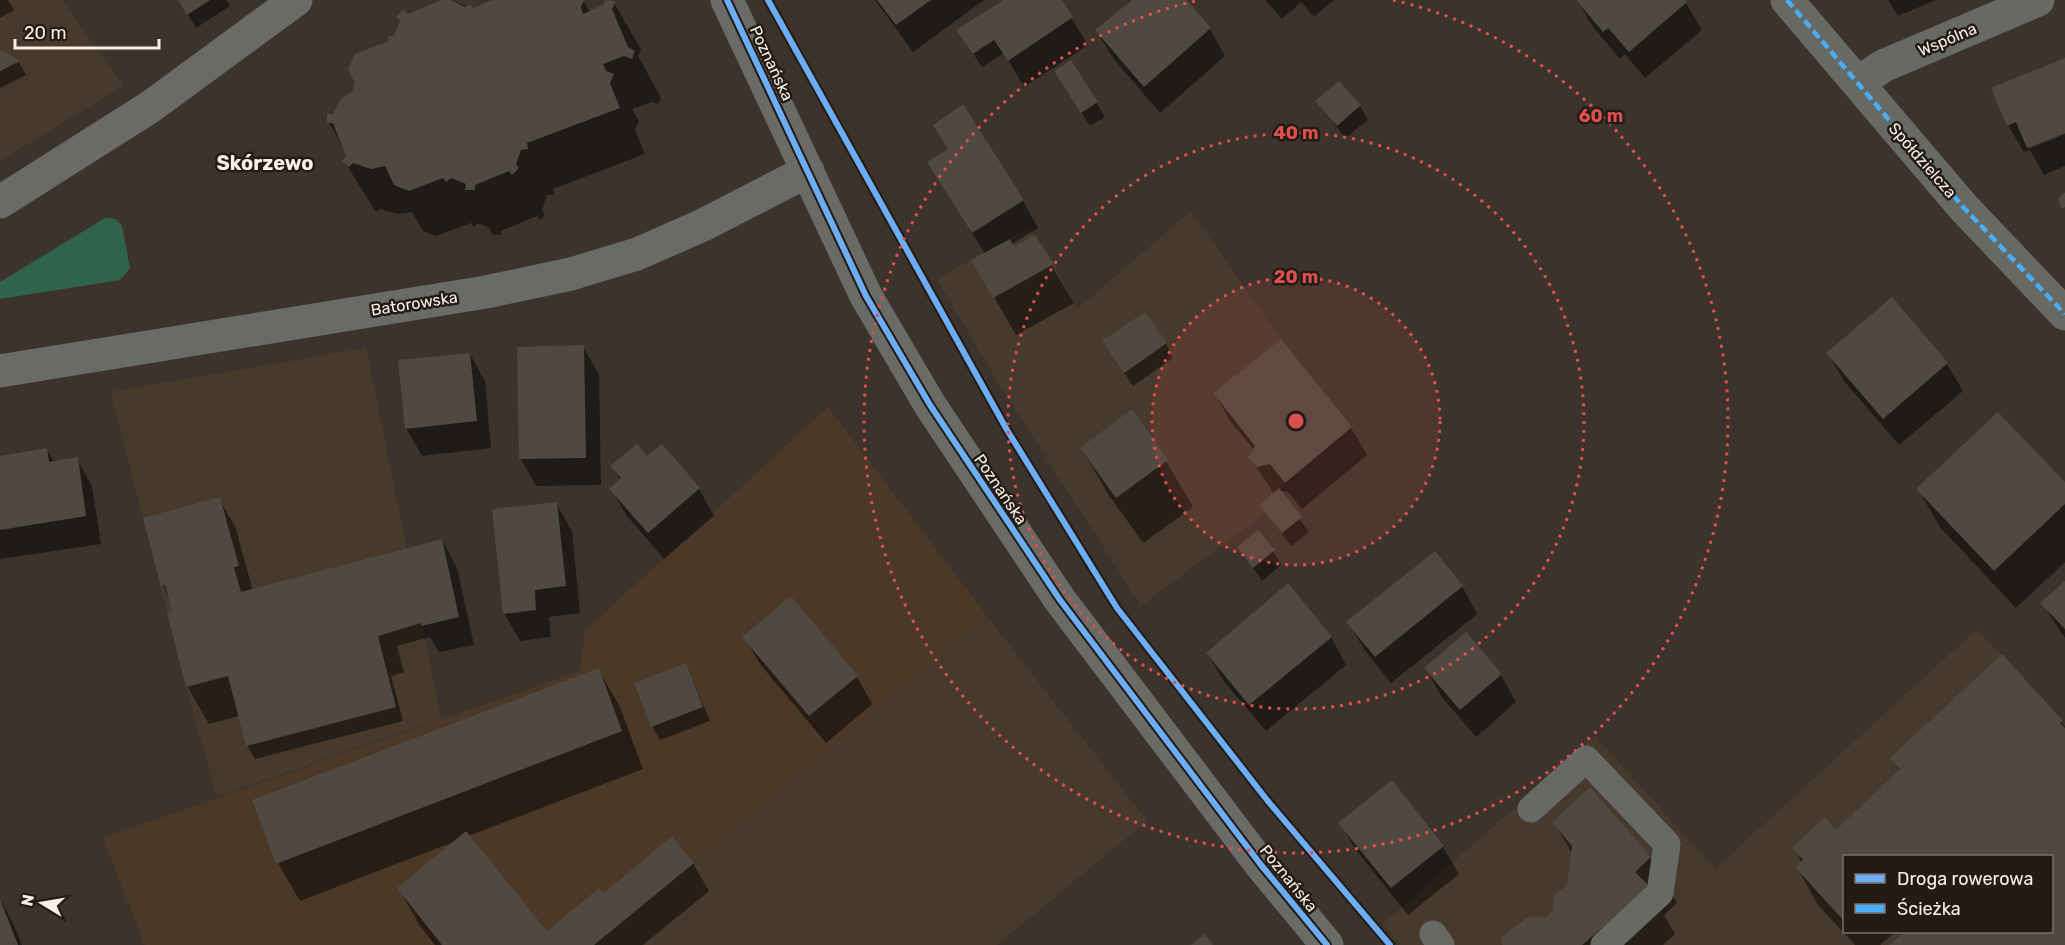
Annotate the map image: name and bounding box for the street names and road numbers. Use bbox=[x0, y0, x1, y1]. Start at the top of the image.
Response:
street label: Wspólna bbox=[1915, 19, 1979, 60]
street label: Poznańska bbox=[746, 23, 797, 104]
street label: Spółdzielcza bbox=[1885, 119, 1960, 202]
street label: Batorowska bbox=[369, 287, 459, 320]
street label: Poznańska bbox=[970, 451, 1031, 528]
street label: Poznańska bbox=[1256, 841, 1321, 916]

